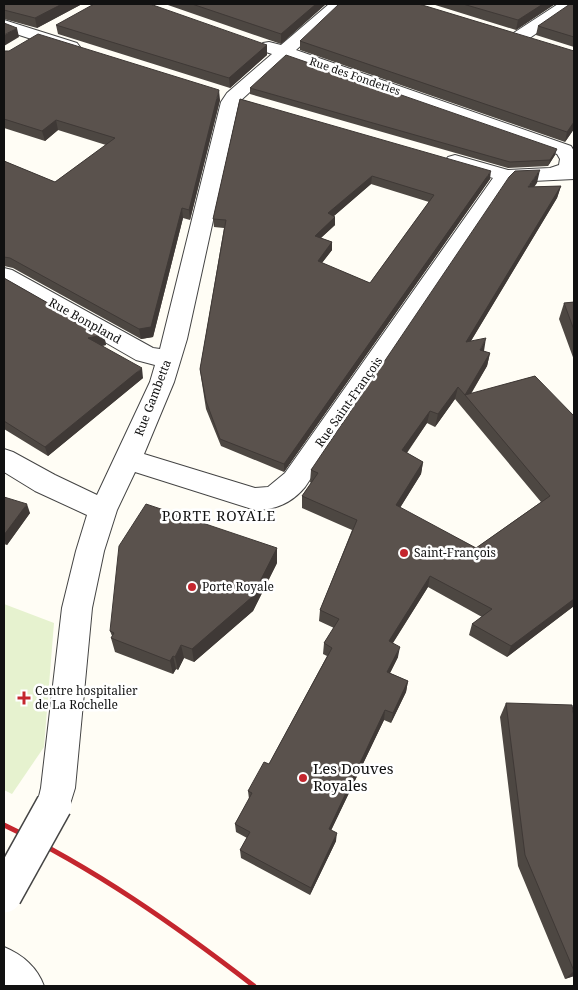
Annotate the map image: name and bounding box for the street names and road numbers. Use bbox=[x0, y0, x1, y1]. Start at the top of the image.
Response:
street label: Rue des Fonderies bbox=[308, 53, 403, 98]
street label: Rue Bonpland bbox=[46, 294, 125, 348]
street label: Rue Saint-François bbox=[311, 353, 386, 450]
street label: Rue Gambetta bbox=[130, 357, 175, 439]

